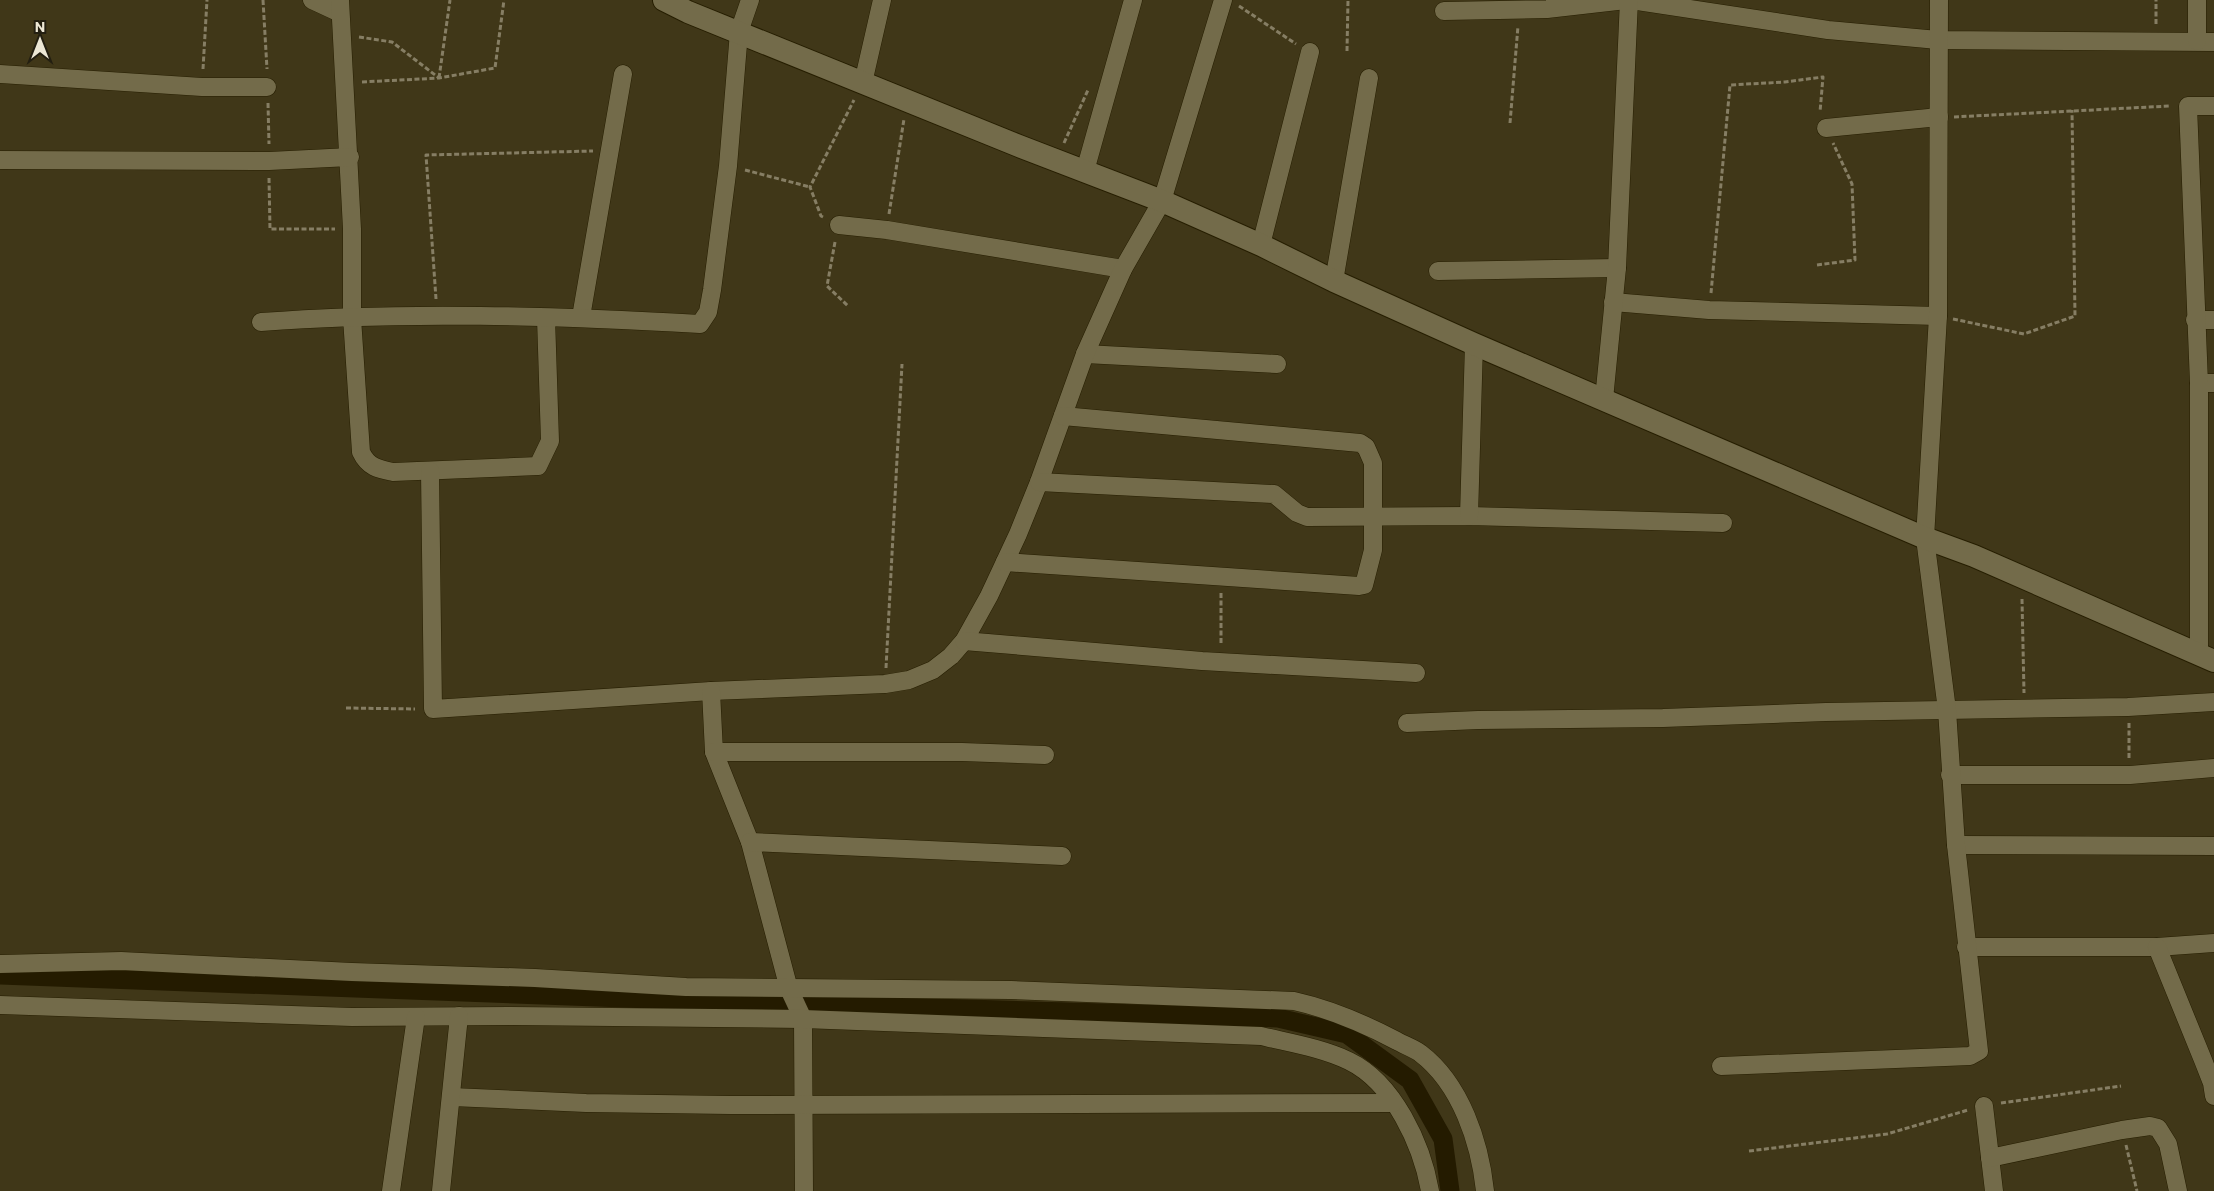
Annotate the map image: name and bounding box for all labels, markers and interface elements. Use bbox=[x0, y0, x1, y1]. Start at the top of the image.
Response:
north arrow bbox=[15, 15, 65, 65]
text: N bbox=[35, 18, 45, 35]

